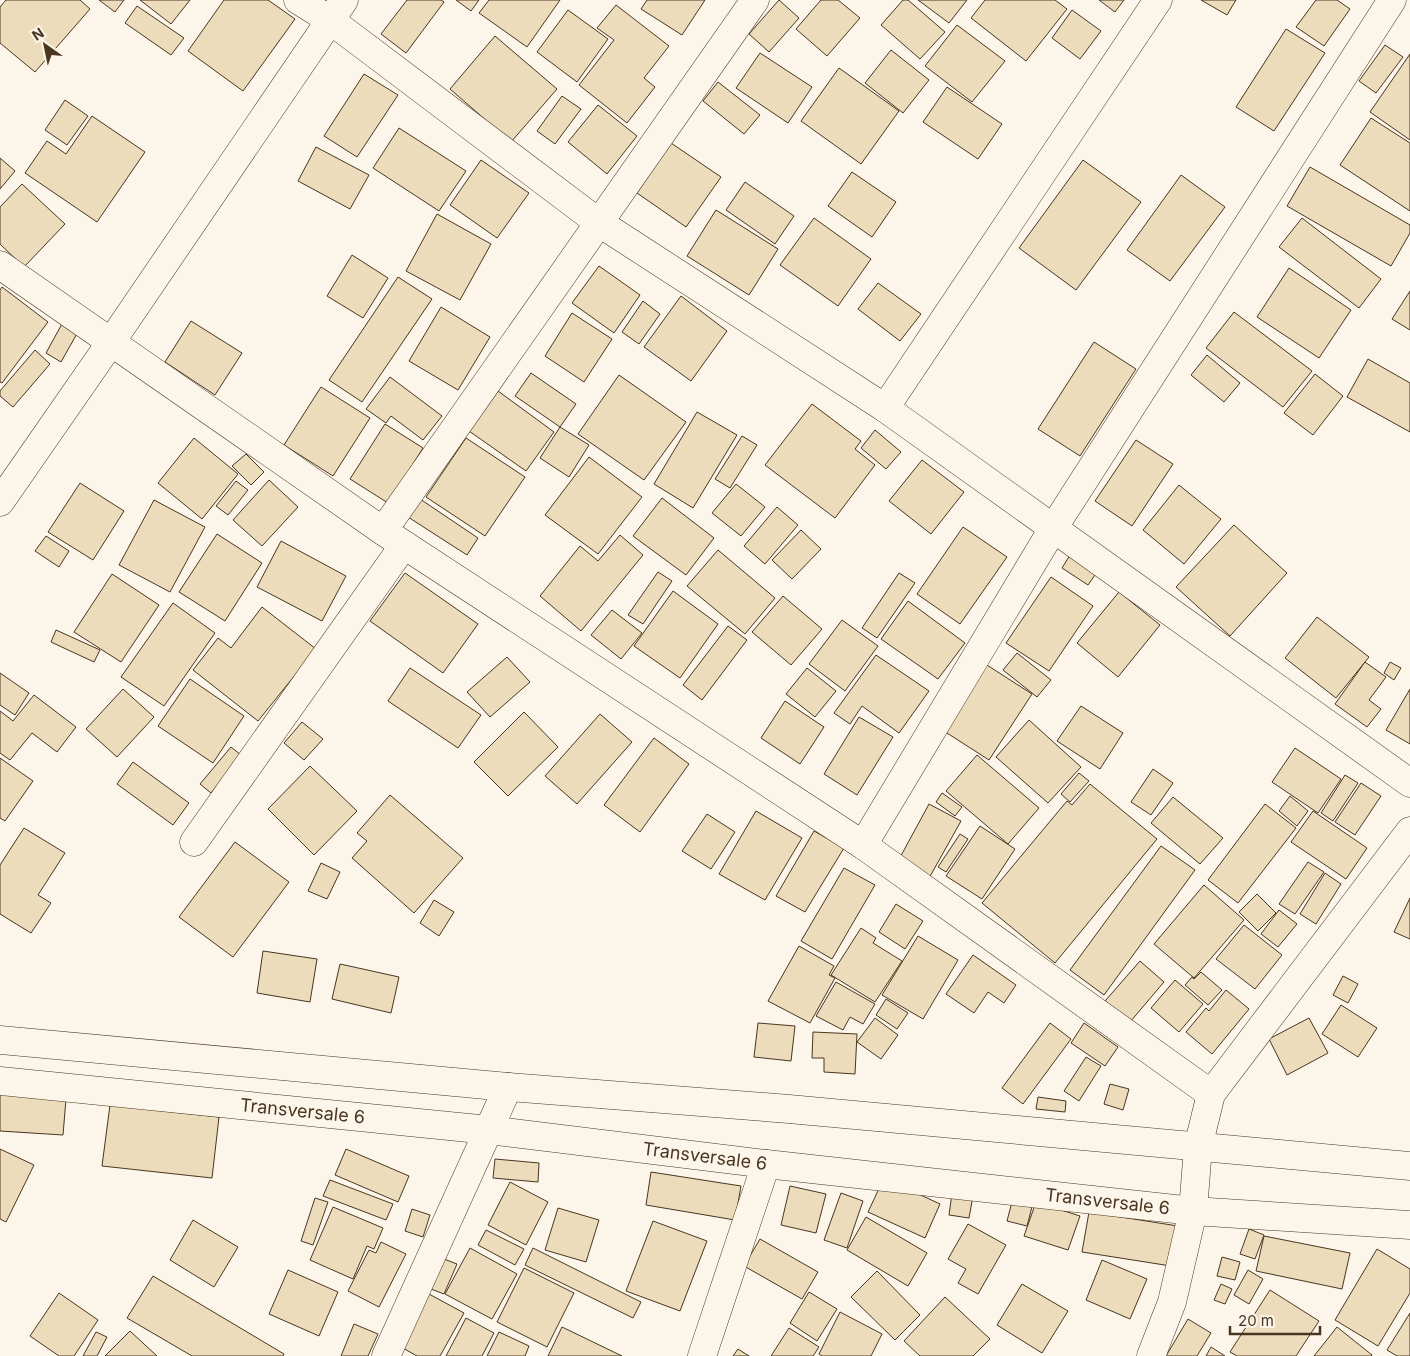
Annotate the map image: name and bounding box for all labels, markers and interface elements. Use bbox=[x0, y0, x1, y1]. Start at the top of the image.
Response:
north arrow bbox=[20, 20, 70, 70]
text: N bbox=[29, 24, 47, 44]
street label: Transversale 6 bbox=[239, 1094, 366, 1128]
street label: Transversale 6 bbox=[641, 1138, 769, 1174]
street label: Transversale 6 bbox=[1044, 1184, 1171, 1218]
scale bar bbox=[1230, 1304, 1320, 1336]
text: 20 m bbox=[1238, 1311, 1274, 1330]

